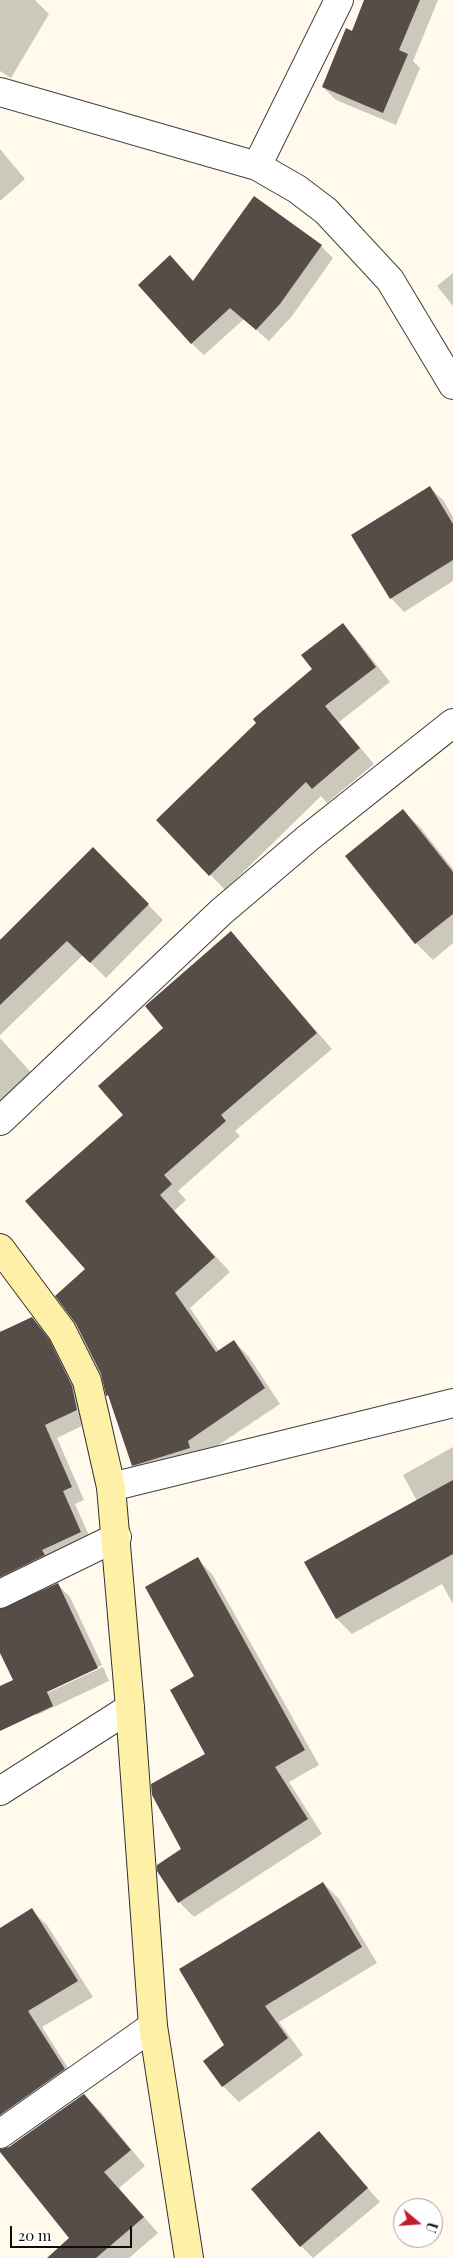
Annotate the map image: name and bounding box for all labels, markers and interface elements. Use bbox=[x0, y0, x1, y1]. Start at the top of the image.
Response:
north arrow bbox=[393, 2198, 443, 2248]
scale bar bbox=[12, 2216, 135, 2248]
text: U bbox=[421, 2220, 442, 2235]
text: 20 m bbox=[18, 2225, 51, 2245]

